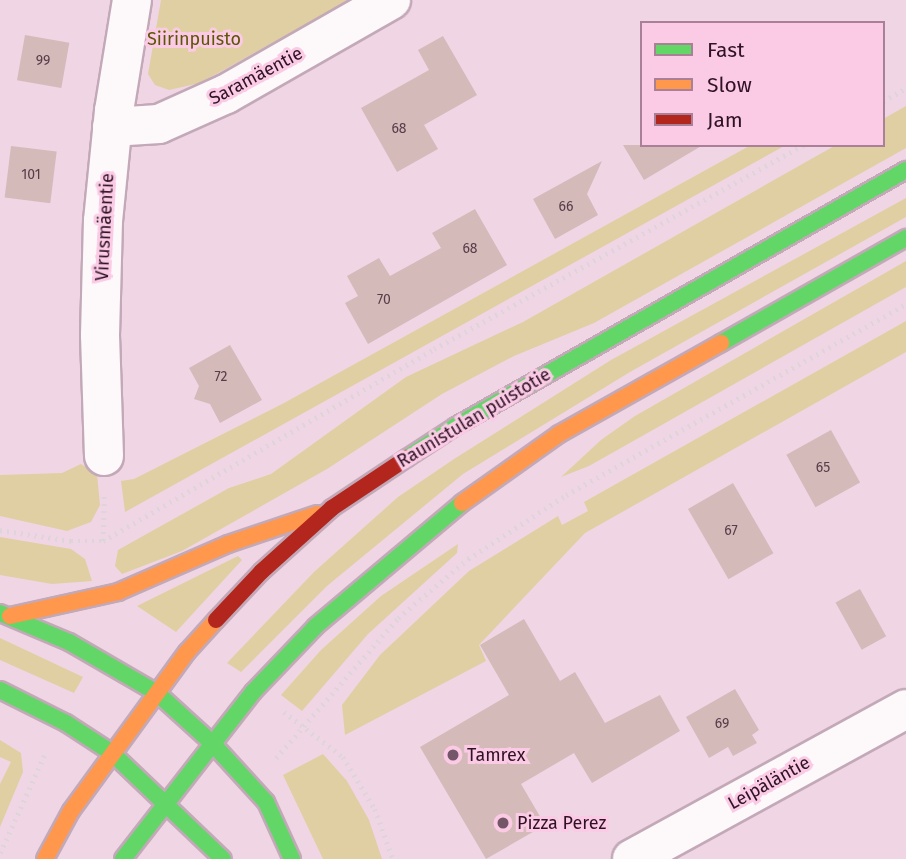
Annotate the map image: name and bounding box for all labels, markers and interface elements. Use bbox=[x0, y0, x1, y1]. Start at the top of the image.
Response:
legend bbox=[640, 21, 885, 147]
park label: Siirinpuisto bbox=[147, 28, 241, 50]
text: Fast bbox=[707, 37, 745, 63]
street label: Saramäentie bbox=[206, 42, 306, 110]
house number: 99 bbox=[36, 53, 50, 69]
text: Slow bbox=[707, 72, 752, 98]
text: Jam bbox=[707, 107, 743, 133]
house number: 68 bbox=[391, 121, 407, 137]
house number: 101 bbox=[21, 167, 41, 183]
street label: Virusmäentie bbox=[91, 173, 119, 281]
house number: 66 bbox=[559, 199, 573, 215]
house number: 68 bbox=[462, 241, 478, 257]
house number: 70 bbox=[377, 292, 391, 308]
street label: Raunistulan puistotie bbox=[393, 364, 555, 472]
house number: 72 bbox=[215, 369, 227, 385]
house number: 65 bbox=[816, 460, 830, 476]
house number: 67 bbox=[724, 523, 738, 539]
house number: 69 bbox=[715, 716, 729, 732]
place label: Tamrex bbox=[467, 744, 525, 766]
marker: Tamrex bbox=[445, 747, 461, 763]
street label: Leipäläntie bbox=[724, 752, 814, 814]
place label: Pizza Perez bbox=[517, 812, 606, 834]
marker: Pizza Perez bbox=[495, 815, 511, 831]

